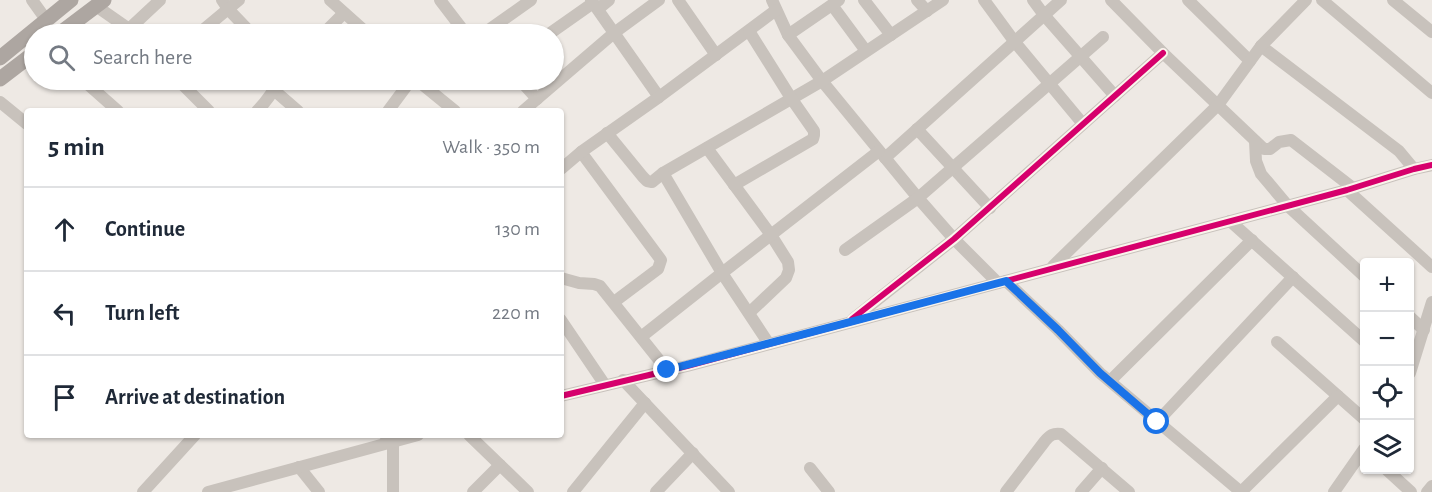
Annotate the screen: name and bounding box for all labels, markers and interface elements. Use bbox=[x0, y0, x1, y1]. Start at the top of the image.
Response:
search box bbox=[24, 24, 564, 90]
icon: search bbox=[45, 41, 78, 74]
text: Search here bbox=[93, 46, 192, 68]
text: 5 min bbox=[48, 134, 105, 160]
text: Walk · 350 m bbox=[442, 137, 540, 157]
icon: ahead bbox=[48, 213, 81, 246]
text: Continue bbox=[105, 218, 185, 240]
text: 130 m bbox=[495, 219, 540, 239]
map controls bbox=[1360, 258, 1414, 474]
button: + bbox=[1360, 258, 1414, 312]
icon: left bbox=[48, 297, 81, 330]
text: Turn left bbox=[105, 302, 179, 324]
text: 220 m bbox=[492, 303, 540, 323]
button: − bbox=[1360, 312, 1414, 366]
route end bbox=[653, 356, 679, 382]
button: locate bbox=[1360, 366, 1414, 420]
icon: arrive bbox=[48, 381, 81, 414]
text: Arrive at destination bbox=[105, 386, 285, 408]
route start bbox=[1143, 408, 1169, 434]
button: layers bbox=[1360, 420, 1414, 474]

